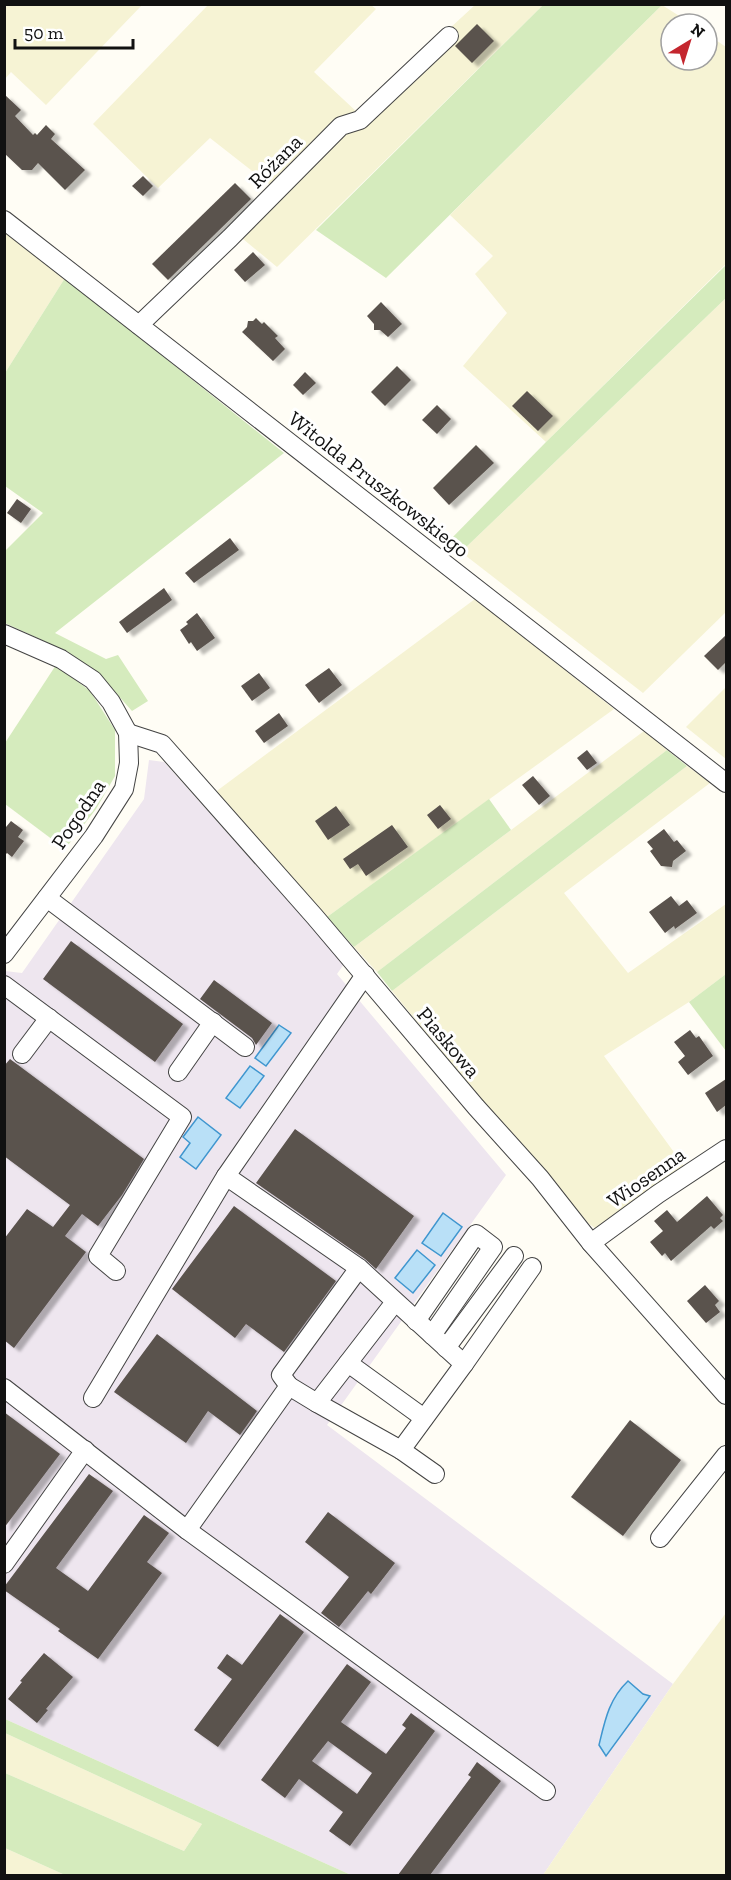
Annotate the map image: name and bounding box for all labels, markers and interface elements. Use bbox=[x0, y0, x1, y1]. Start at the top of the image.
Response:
scale bar bbox=[15, 12, 134, 50]
north arrow bbox=[659, 12, 719, 72]
text: N bbox=[687, 19, 709, 42]
text: 50 m bbox=[24, 22, 64, 44]
street label: Różana bbox=[243, 129, 307, 193]
street label: Witolda Pruszkowskiego bbox=[284, 406, 474, 562]
street label: Pogodna bbox=[46, 775, 110, 853]
street label: Piaskowa bbox=[412, 1002, 486, 1082]
street label: Wiosenna bbox=[602, 1141, 690, 1213]

